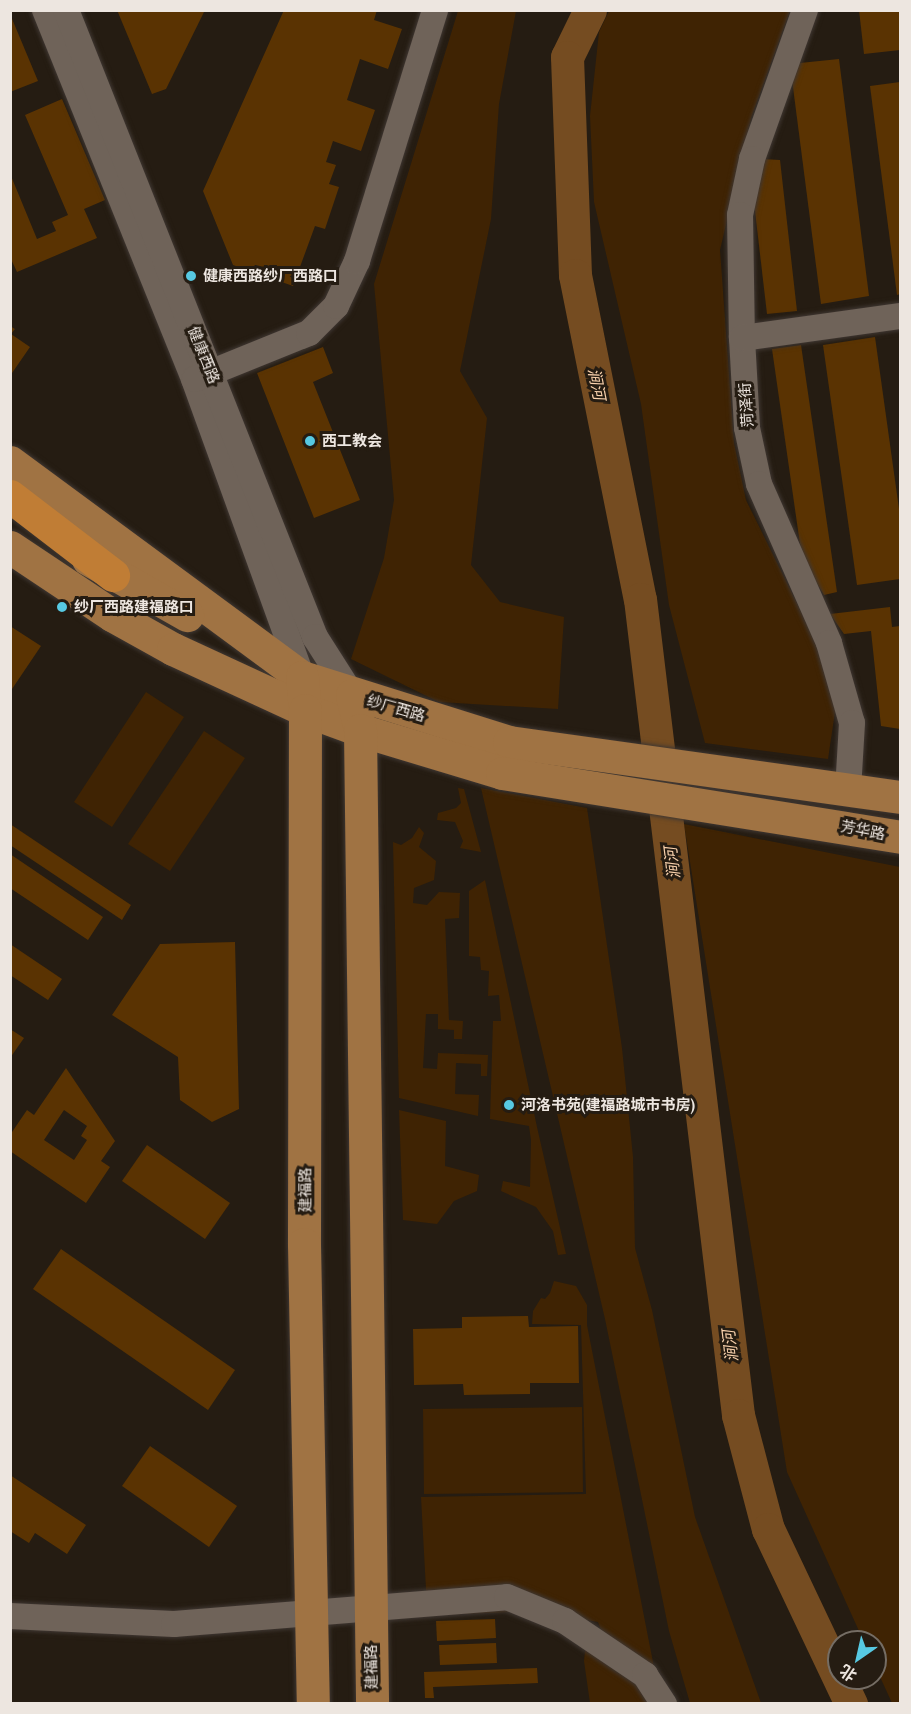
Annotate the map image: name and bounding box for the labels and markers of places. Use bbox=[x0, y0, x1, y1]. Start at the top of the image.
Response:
place label: 健康西路纱厂西路口 bbox=[203, 267, 338, 285]
marker: 健康西路纱厂西路口 bbox=[184, 269, 198, 283]
place label: 西工教会 bbox=[322, 432, 382, 450]
marker: 西工教会 bbox=[303, 434, 317, 448]
place label: 纱厂西路建福路口 bbox=[74, 598, 194, 616]
marker: 纱厂西路建福路口 bbox=[55, 600, 69, 614]
place label: 河洛书苑(建福路城市书房) bbox=[521, 1096, 695, 1114]
marker: 河洛书苑(建福路城市书房) bbox=[502, 1098, 516, 1112]

